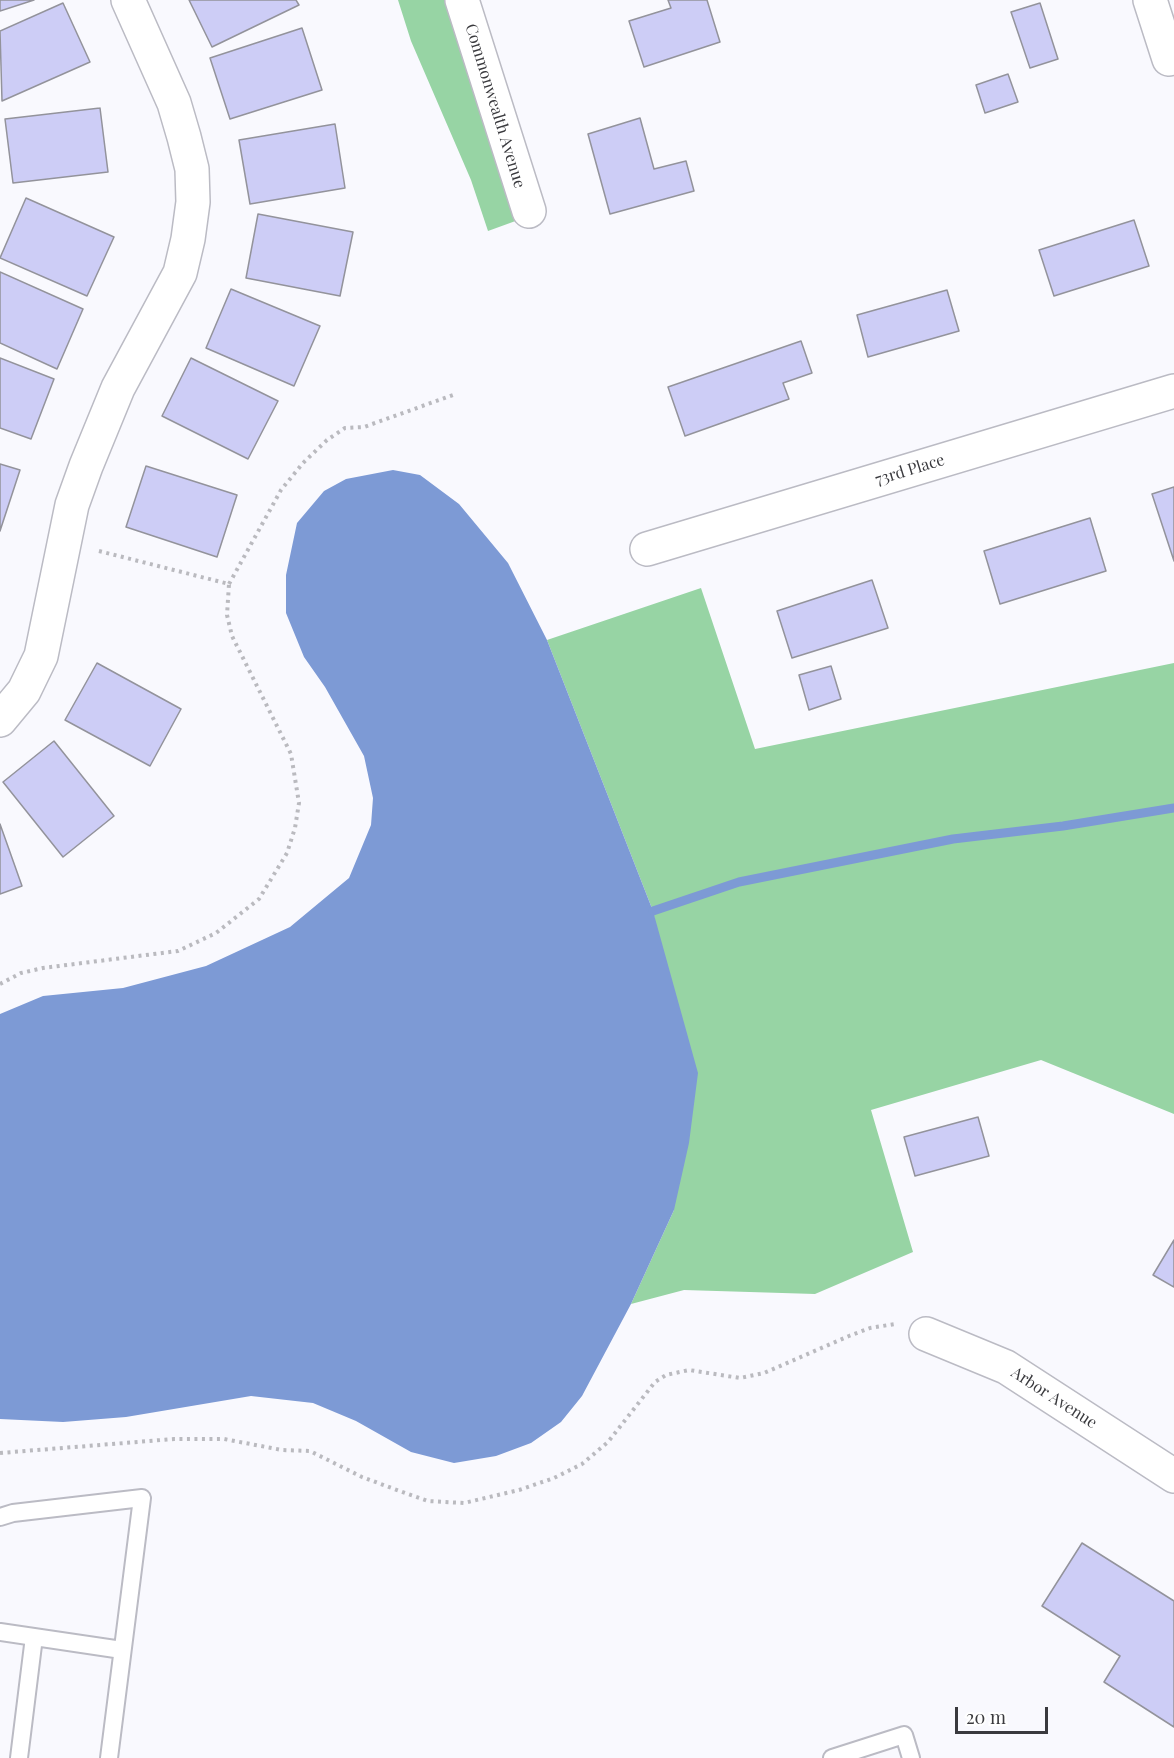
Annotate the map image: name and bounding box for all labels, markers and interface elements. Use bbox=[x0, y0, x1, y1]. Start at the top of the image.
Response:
street label: Commonwealth Avenue bbox=[461, 21, 529, 191]
street label: 73rd Place bbox=[873, 450, 947, 490]
street label: Arbor Avenue bbox=[1007, 1363, 1101, 1433]
scale bar bbox=[958, 1695, 1051, 1733]
text: 20 m bbox=[966, 1705, 1006, 1729]

